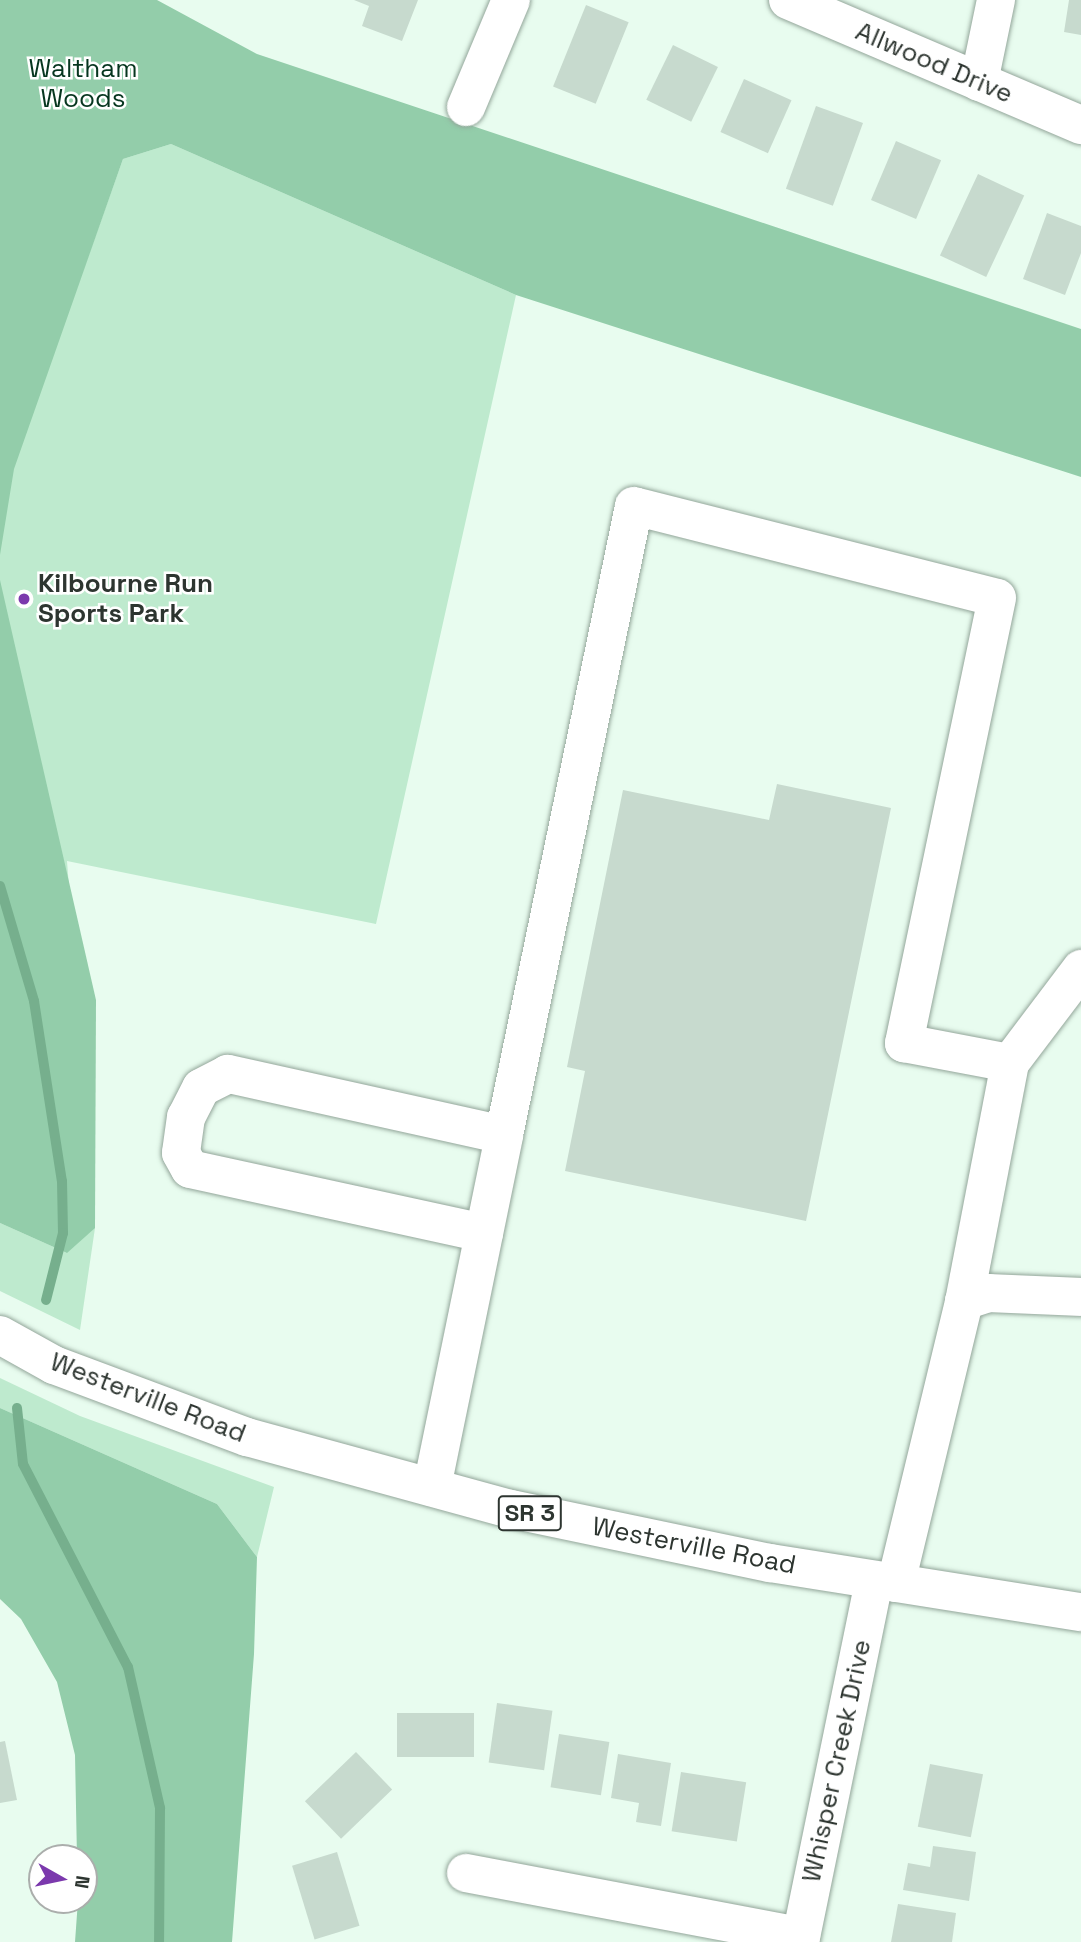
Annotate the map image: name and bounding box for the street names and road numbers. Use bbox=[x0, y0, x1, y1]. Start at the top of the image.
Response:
street label: Allwood Drive bbox=[851, 16, 1017, 110]
street label: Westerville Road bbox=[46, 1346, 250, 1450]
road number: SR 3 bbox=[497, 1492, 563, 1534]
street label: Westerville Road bbox=[589, 1511, 799, 1581]
street label: Whisper Creek Drive bbox=[796, 1637, 878, 1885]

